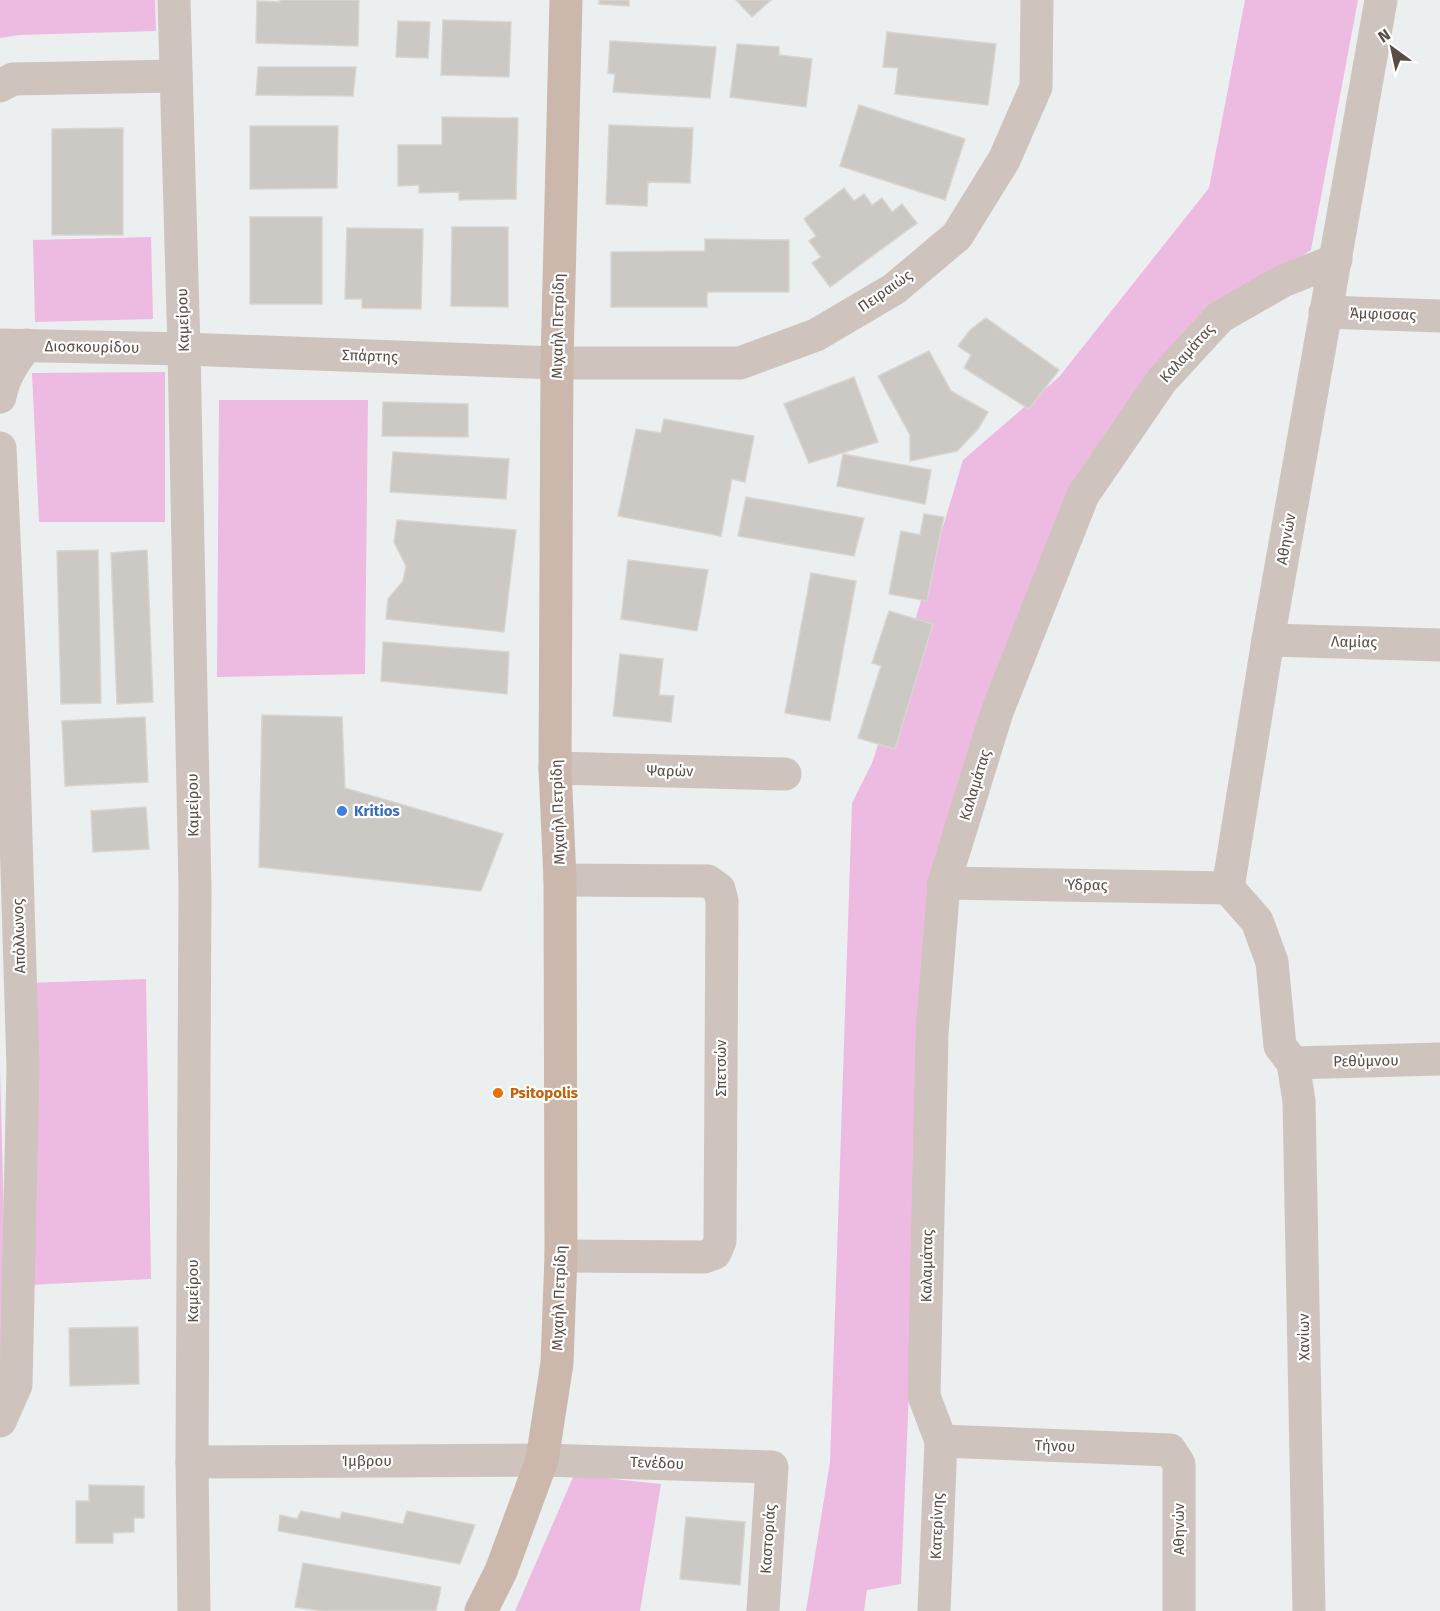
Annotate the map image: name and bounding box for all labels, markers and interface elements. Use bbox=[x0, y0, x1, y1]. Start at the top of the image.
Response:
north arrow bbox=[1362, 18, 1422, 78]
text: N bbox=[1374, 25, 1394, 47]
street label: Πειραιώς bbox=[855, 266, 915, 316]
street label: Μιχαήλ Πετρίδη bbox=[548, 273, 568, 379]
street label: Καμείρου bbox=[173, 288, 193, 352]
street label: Άμφισσας bbox=[1350, 304, 1416, 324]
street label: Καλαμάτας bbox=[1156, 320, 1218, 386]
street label: Διοσκουρίδου bbox=[44, 337, 140, 357]
street label: Σπάρτης bbox=[342, 346, 398, 366]
street label: Αθηνών bbox=[1273, 511, 1300, 566]
street label: Λαμίας bbox=[1331, 633, 1377, 651]
street label: Καλαμάτας bbox=[956, 747, 994, 823]
street label: Μιχαήλ Πετρίδη bbox=[547, 759, 569, 865]
street label: Ψαρών bbox=[647, 762, 694, 780]
street label: Καμείρου bbox=[183, 773, 203, 837]
place label: Kritios bbox=[354, 802, 400, 820]
marker: Kritios bbox=[335, 804, 349, 818]
street label: Ύδρας bbox=[1064, 876, 1108, 894]
street label: Απόλλωνος bbox=[9, 898, 29, 974]
street label: Σπετσών bbox=[712, 1039, 730, 1097]
street label: Ρεθύμνου bbox=[1333, 1051, 1399, 1071]
place label: Psitopolis bbox=[510, 1084, 578, 1102]
marker: Psitopolis bbox=[491, 1086, 505, 1100]
street label: Καλαμάτας bbox=[917, 1229, 937, 1303]
street label: Μιχαήλ Πετρίδη bbox=[548, 1245, 570, 1351]
street label: Καμείρου bbox=[184, 1259, 202, 1323]
street label: Χανίων bbox=[1295, 1313, 1313, 1361]
street label: Τήνου bbox=[1034, 1436, 1076, 1456]
street label: Ίμβρου bbox=[342, 1452, 392, 1470]
street label: Τενέδου bbox=[630, 1453, 684, 1473]
street label: Κατερίνης bbox=[927, 1492, 947, 1560]
street label: Αθηνών bbox=[1170, 1502, 1188, 1555]
street label: Καστοριάς bbox=[757, 1503, 779, 1575]

